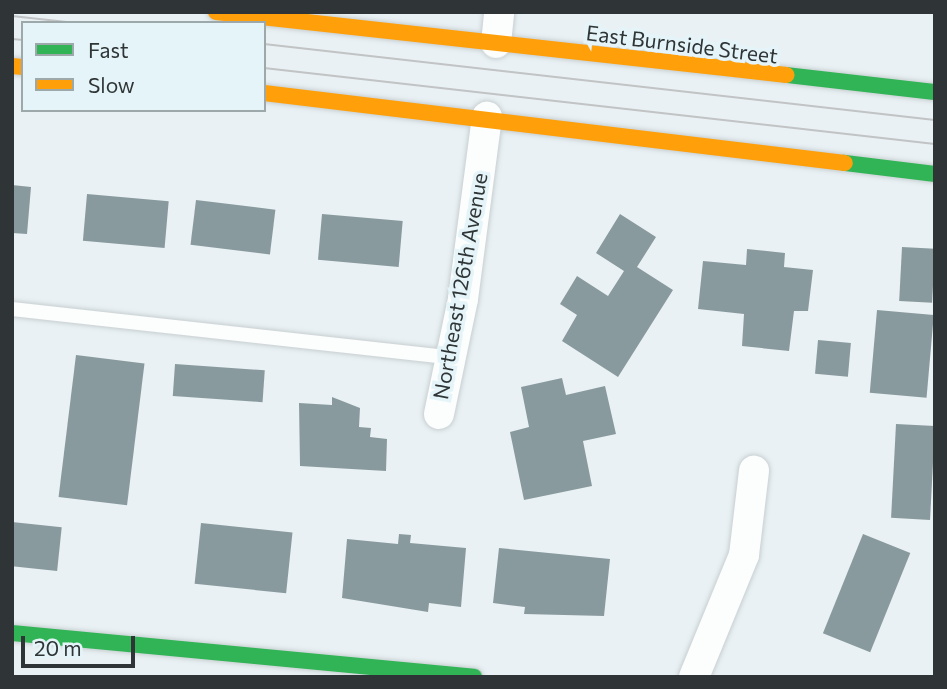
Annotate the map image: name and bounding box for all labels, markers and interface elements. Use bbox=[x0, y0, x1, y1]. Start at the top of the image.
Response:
street label: East Burnside Street bbox=[585, 20, 779, 68]
legend bbox=[21, 21, 266, 112]
text: Fast bbox=[88, 37, 129, 62]
text: Slow bbox=[88, 72, 135, 97]
street label: Northeast 126th Avenue bbox=[428, 171, 492, 401]
scale bar bbox=[24, 622, 138, 666]
text: 20 m bbox=[34, 635, 82, 660]

